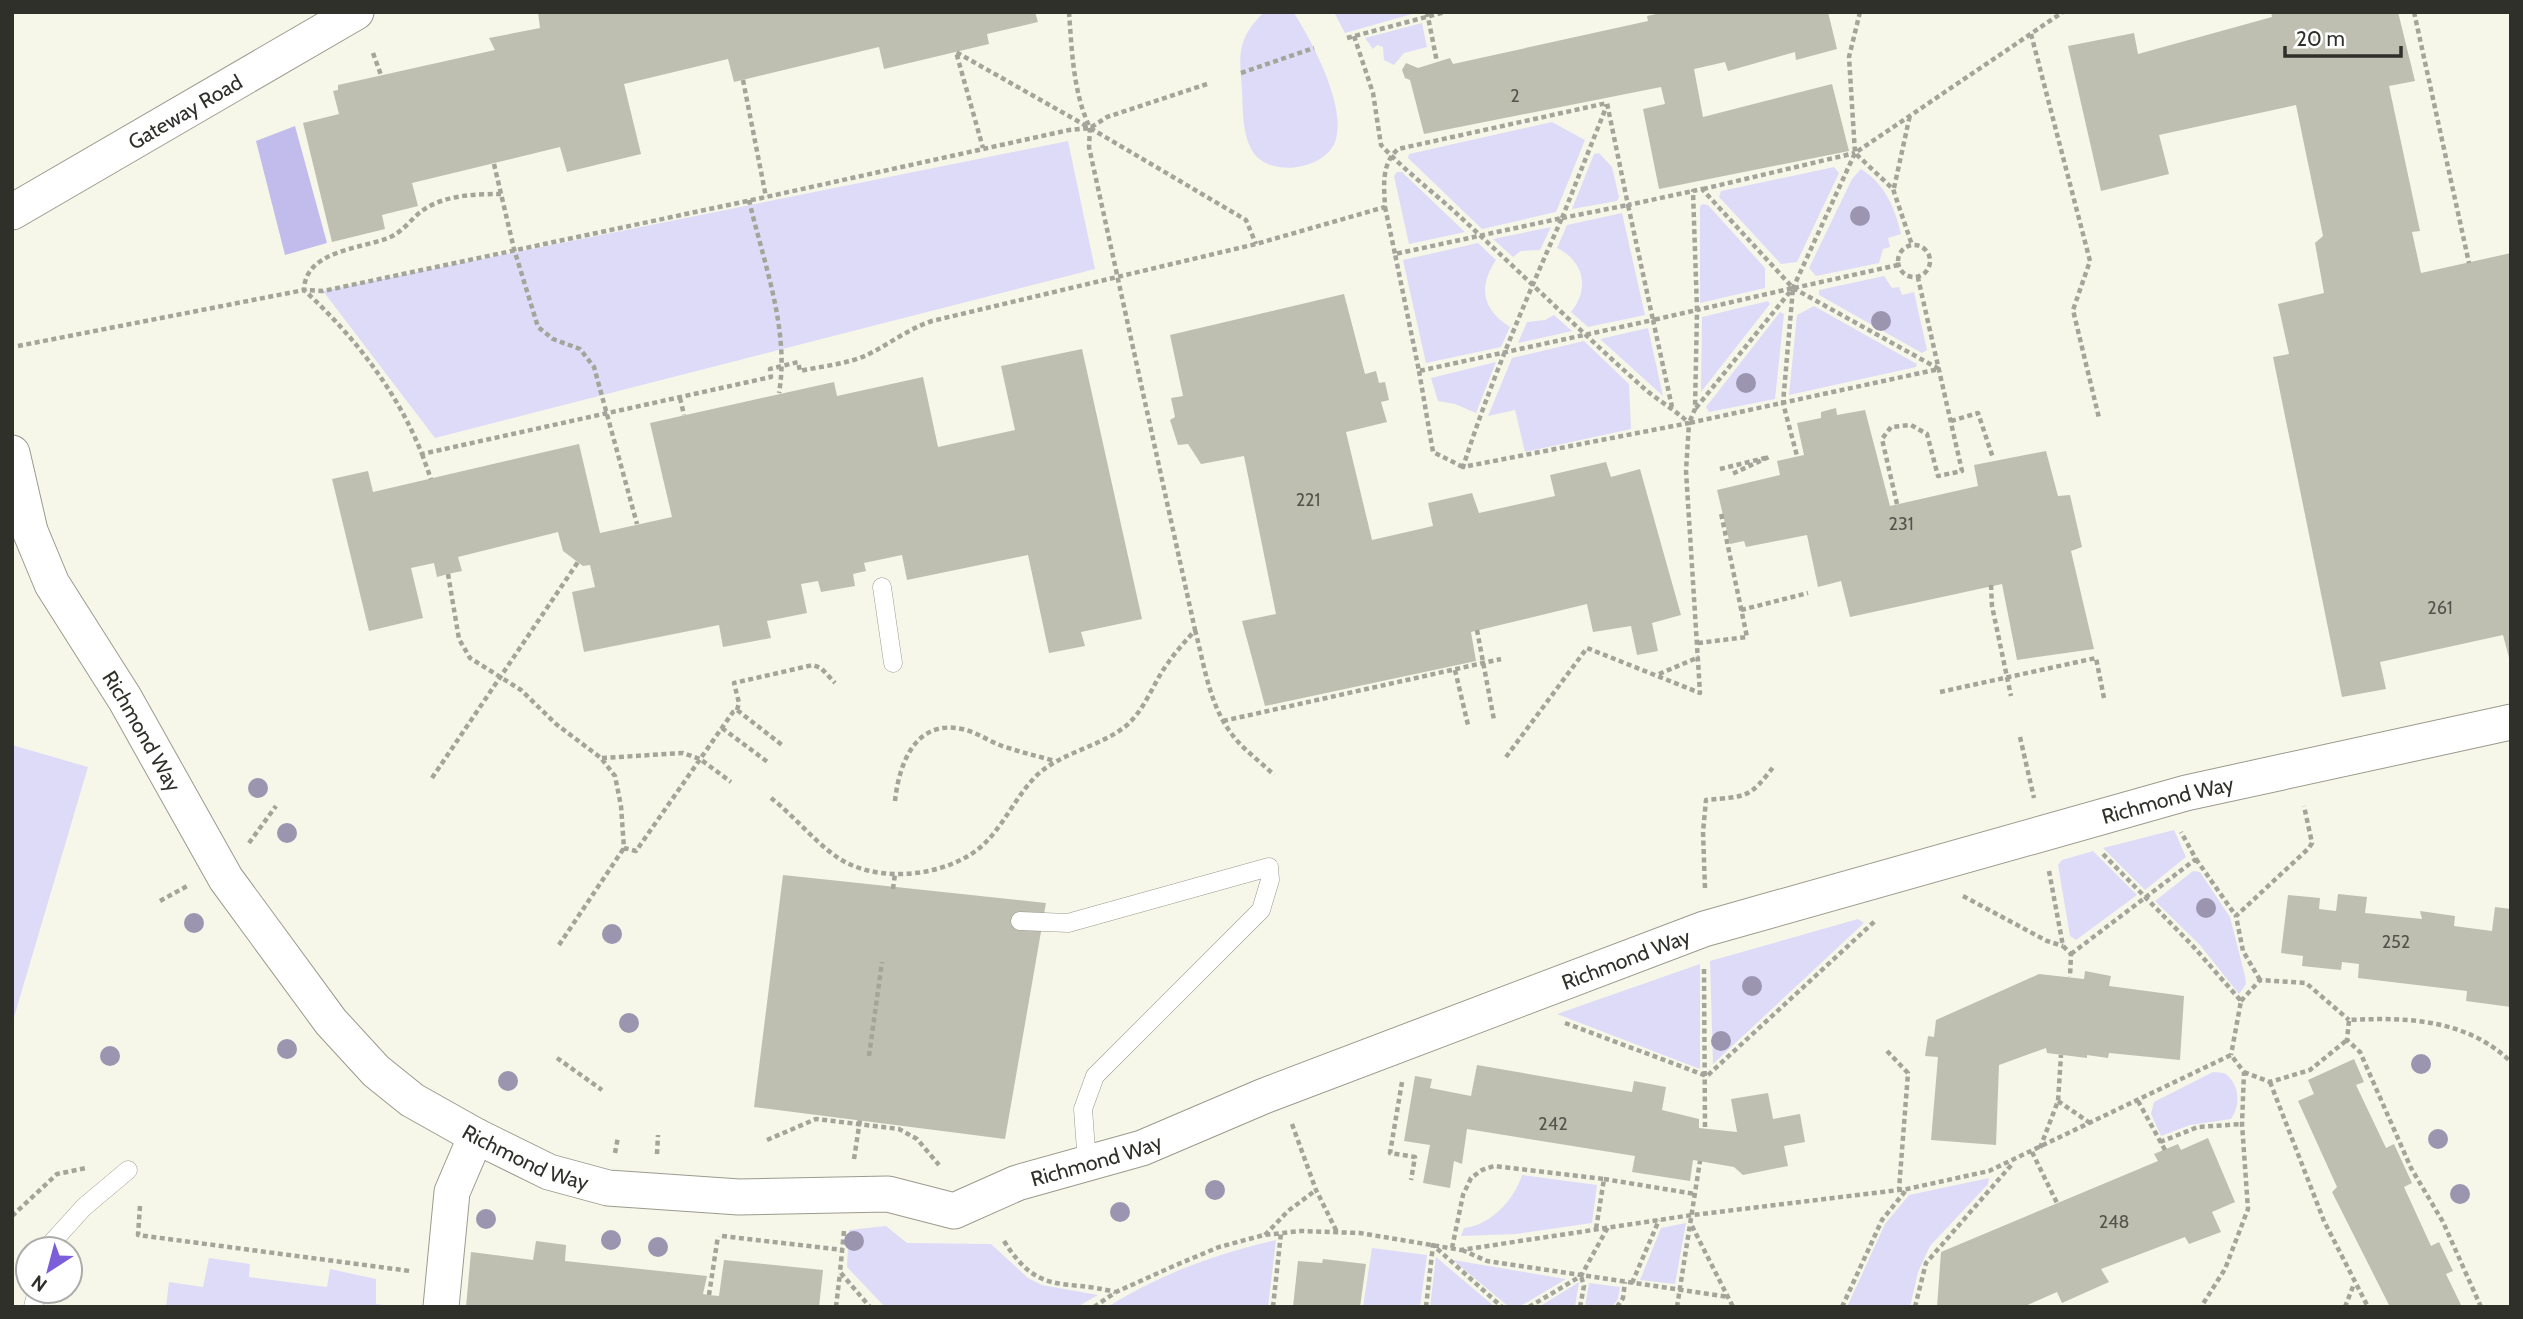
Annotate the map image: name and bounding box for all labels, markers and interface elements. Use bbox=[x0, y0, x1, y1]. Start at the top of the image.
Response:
scale bar bbox=[2285, 14, 2400, 58]
text: 20 m bbox=[2296, 26, 2345, 51]
street label: Gateway Road bbox=[123, 69, 246, 154]
house number: 2 bbox=[1510, 85, 1520, 107]
house number: 221 bbox=[1296, 489, 1320, 511]
house number: 231 bbox=[1888, 513, 1914, 535]
house number: 261 bbox=[2427, 597, 2453, 619]
street label: Richmond Way bbox=[98, 666, 187, 796]
street label: Richmond Way bbox=[2099, 770, 2236, 829]
street label: Richmond Way bbox=[1558, 923, 1694, 994]
house number: 252 bbox=[2382, 931, 2410, 953]
house number: 242 bbox=[1538, 1113, 1568, 1135]
street label: Richmond Way bbox=[458, 1119, 592, 1195]
street label: Richmond Way bbox=[1028, 1128, 1166, 1191]
house number: 248 bbox=[2099, 1211, 2129, 1233]
north arrow bbox=[14, 1235, 84, 1305]
text: N bbox=[27, 1270, 51, 1297]

